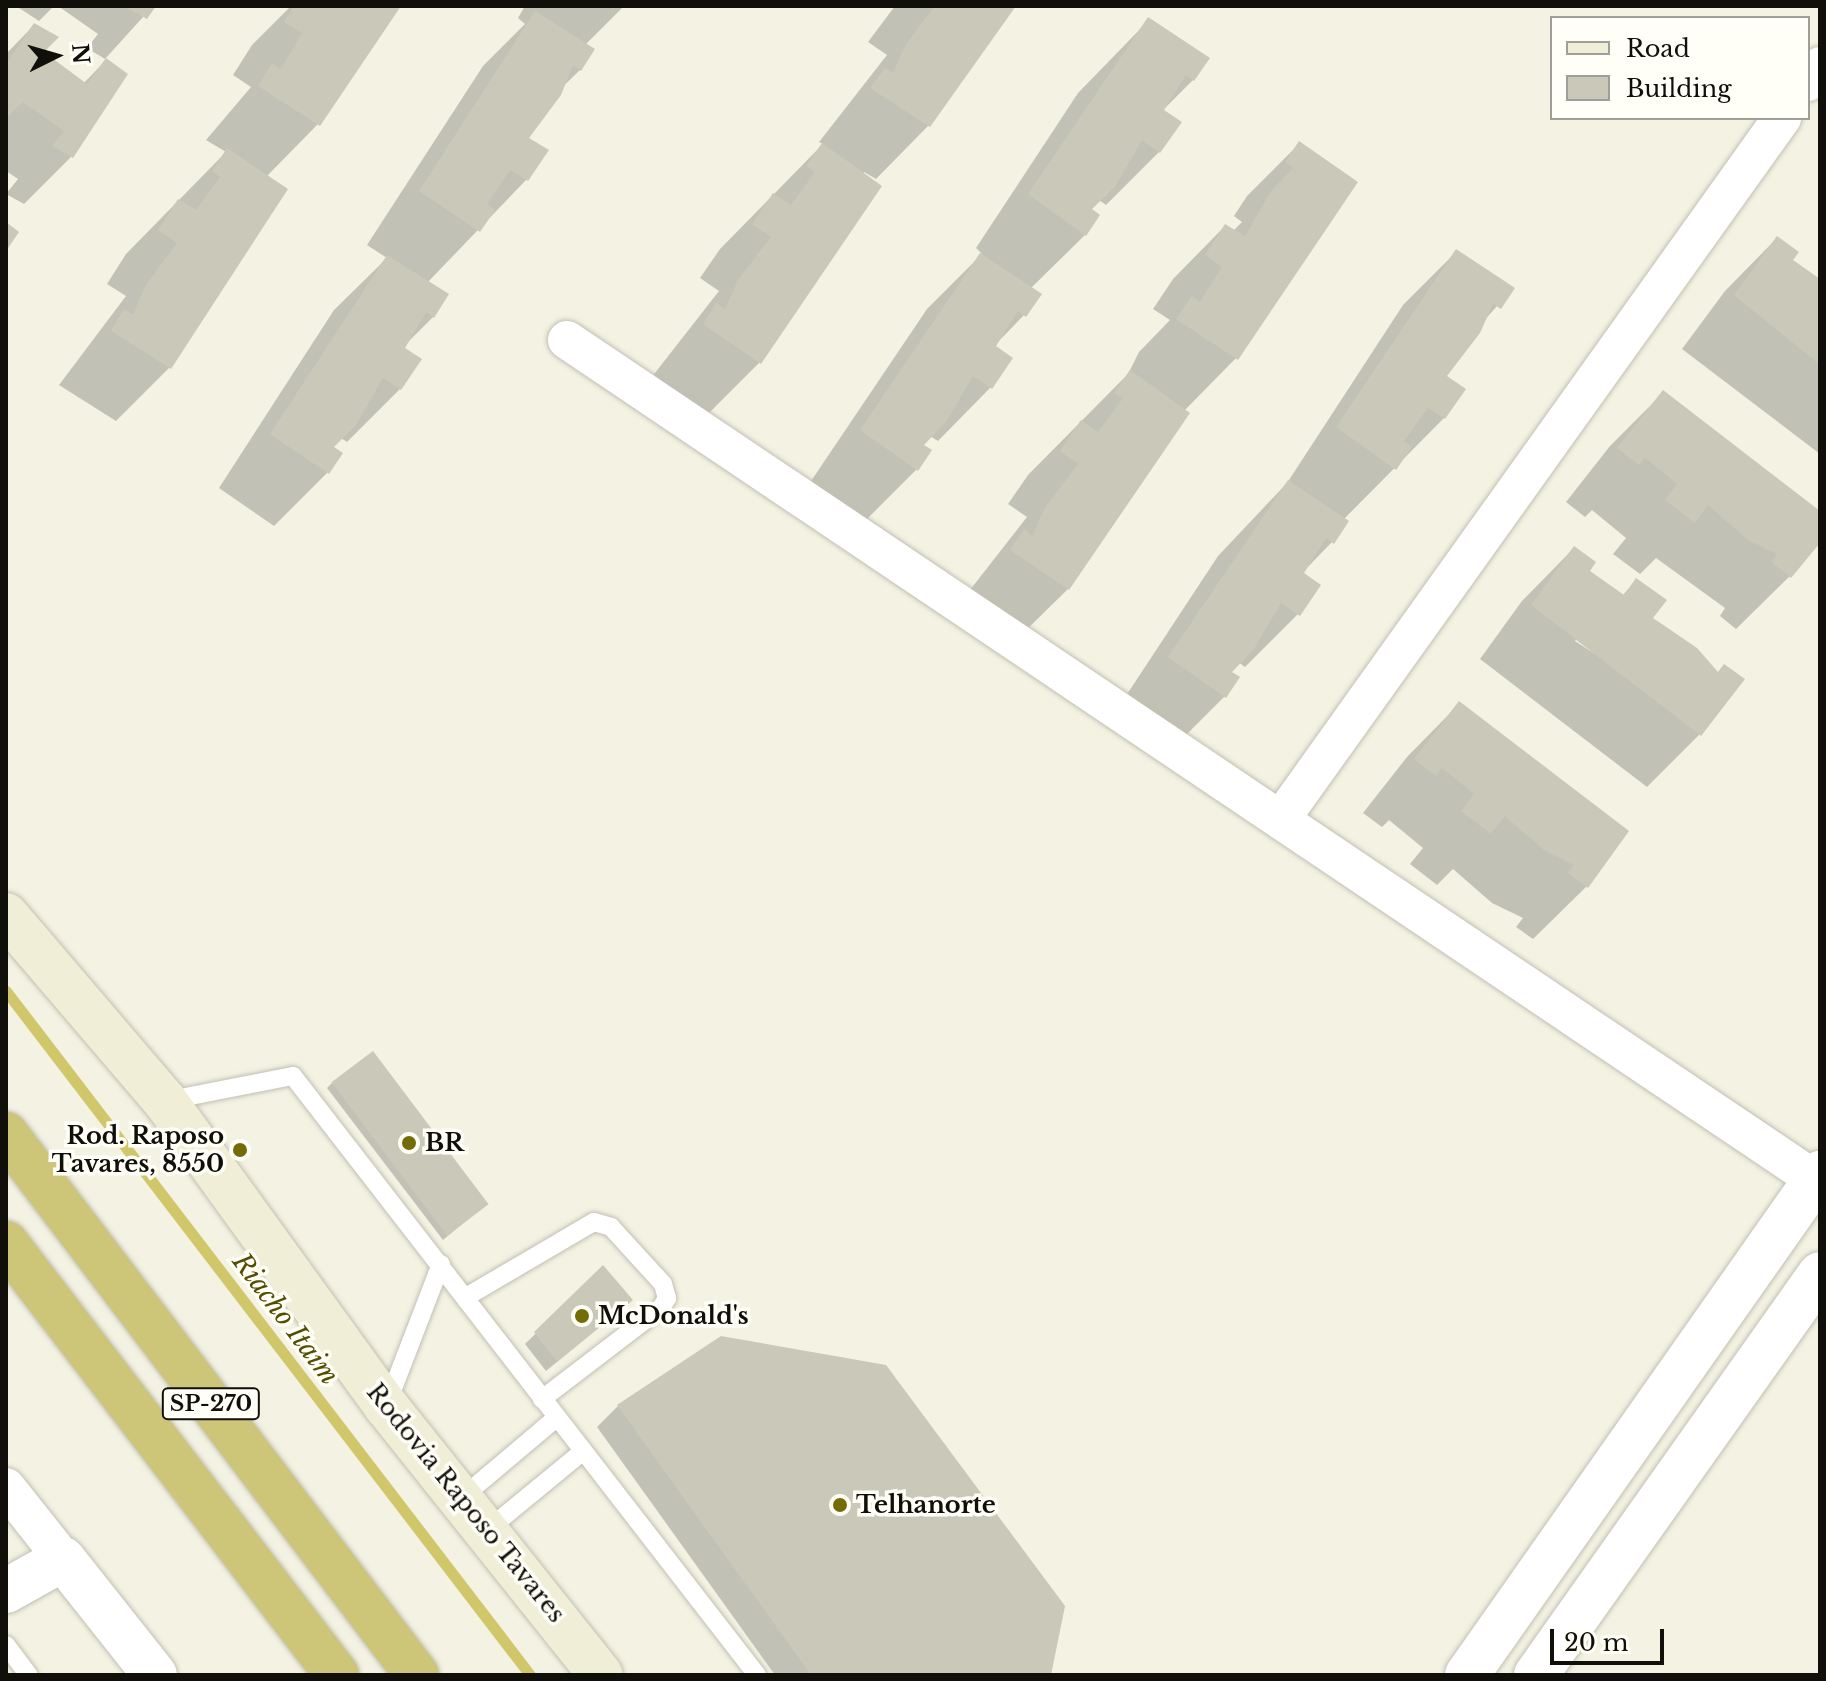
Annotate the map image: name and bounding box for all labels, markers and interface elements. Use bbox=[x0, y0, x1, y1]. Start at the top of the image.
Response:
north arrow bbox=[16, 16, 96, 96]
legend bbox=[1550, 16, 1810, 120]
text: Road bbox=[1626, 34, 1690, 63]
text: N bbox=[66, 42, 95, 65]
text: Building bbox=[1626, 74, 1732, 103]
place label: Rod. Raposo Tavares, 8550 bbox=[52, 1122, 224, 1178]
place label: BR bbox=[425, 1129, 464, 1157]
marker: BR bbox=[400, 1134, 418, 1152]
marker: Rod. Raposo Tavares, 8550 bbox=[231, 1141, 249, 1159]
water label: Riacho Itaim bbox=[225, 1247, 345, 1391]
place label: McDonald's bbox=[598, 1302, 749, 1330]
marker: McDonald's bbox=[573, 1307, 591, 1325]
street label: Rodovia Raposo Tavares bbox=[361, 1378, 571, 1628]
road number: SP-270 bbox=[161, 1386, 261, 1422]
place label: Telhanorte bbox=[856, 1491, 996, 1519]
marker: Telhanorte bbox=[831, 1496, 849, 1514]
scale bar bbox=[1554, 1613, 1668, 1663]
text: 20 m bbox=[1564, 1628, 1629, 1657]

